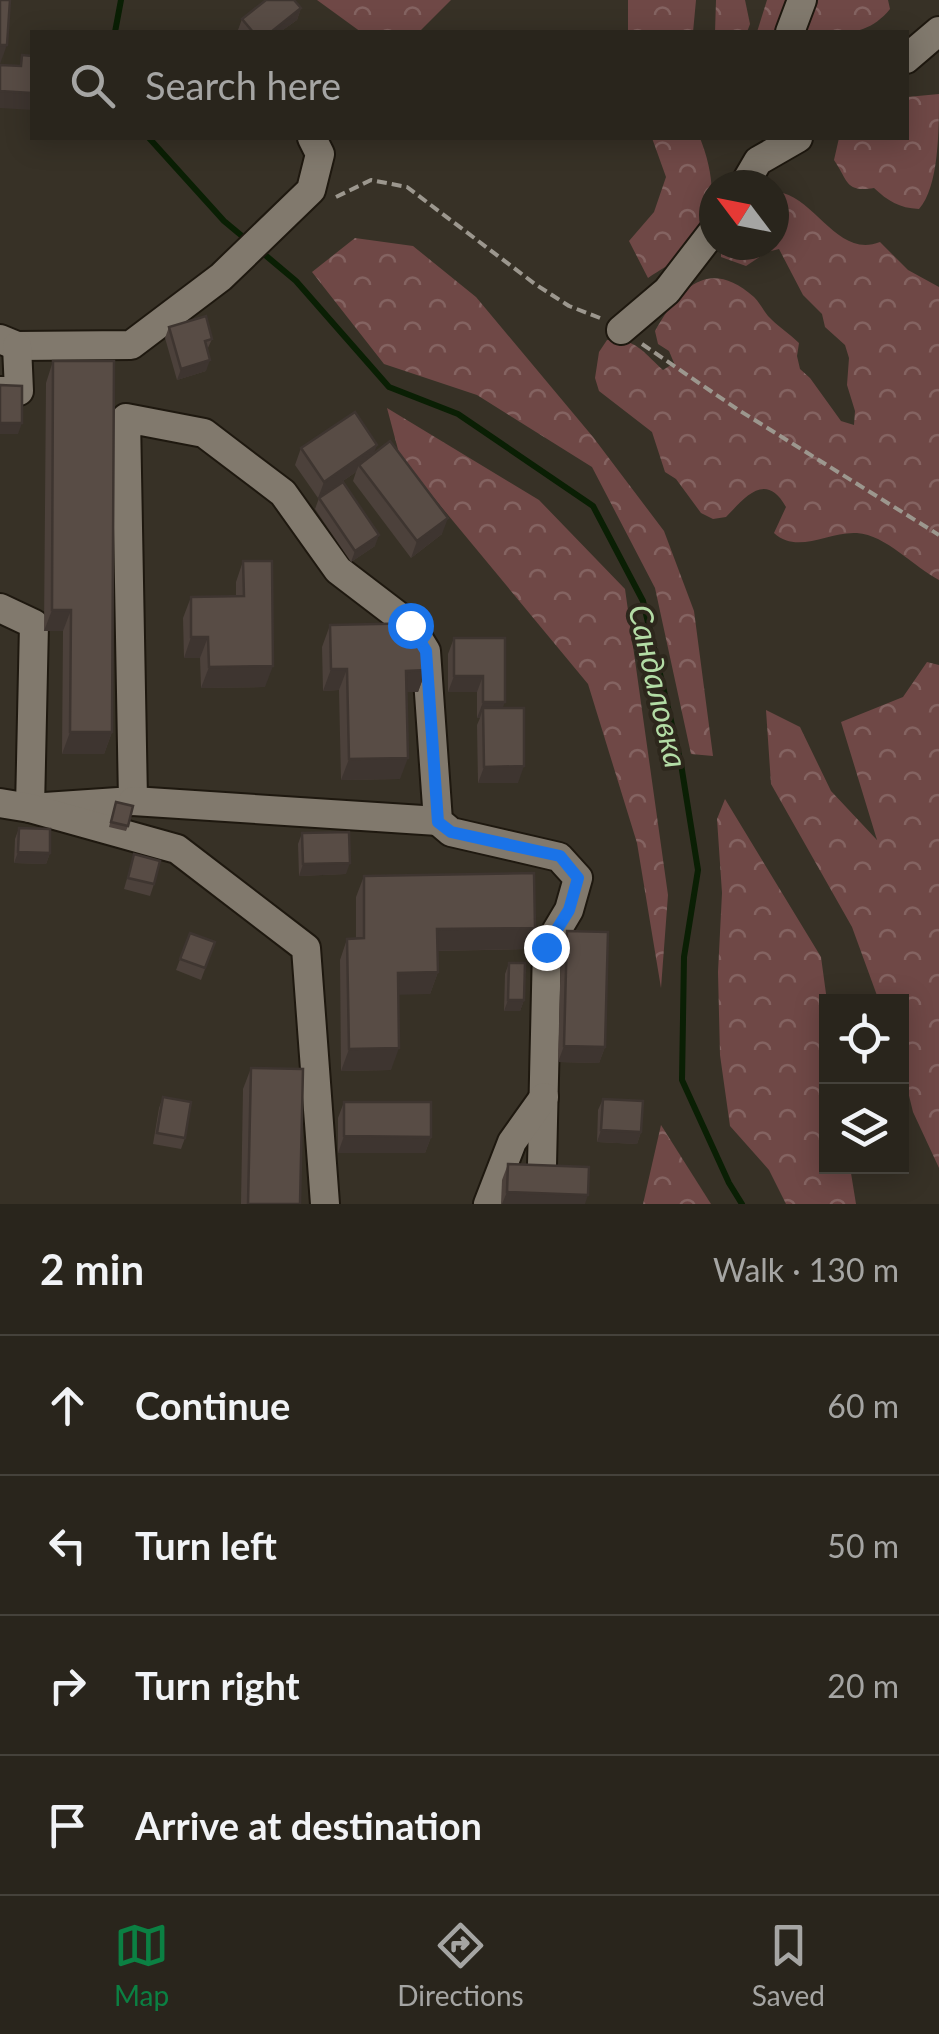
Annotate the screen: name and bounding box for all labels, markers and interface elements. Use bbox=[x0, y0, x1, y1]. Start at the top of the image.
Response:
search box bbox=[30, 30, 909, 140]
icon: search bbox=[65, 58, 120, 113]
text: Search here bbox=[145, 62, 341, 108]
north arrow bbox=[699, 170, 789, 260]
water label: Сандаловка bbox=[621, 600, 697, 772]
route start bbox=[388, 603, 434, 649]
route end bbox=[524, 925, 570, 971]
map controls bbox=[819, 994, 909, 1174]
button: locate bbox=[819, 994, 909, 1084]
button: layers bbox=[819, 1084, 909, 1174]
text: 2 min bbox=[40, 1244, 144, 1294]
text: Walk · 130 m bbox=[713, 1250, 899, 1289]
icon: ahead bbox=[40, 1378, 95, 1433]
text: Continue bbox=[135, 1382, 290, 1428]
text: 60 m bbox=[827, 1386, 899, 1425]
icon: left bbox=[40, 1518, 95, 1573]
text: Turn left bbox=[135, 1522, 277, 1568]
text: 50 m bbox=[827, 1526, 899, 1565]
icon: right bbox=[40, 1658, 95, 1713]
text: Turn right bbox=[135, 1662, 300, 1708]
text: 20 m bbox=[827, 1666, 899, 1705]
icon: arrive bbox=[40, 1798, 95, 1853]
text: Arrive at destination bbox=[135, 1802, 482, 1848]
tab: Map bbox=[114, 1918, 169, 2012]
tab: Directions bbox=[397, 1918, 524, 2012]
tab: Saved bbox=[752, 1918, 825, 2012]

